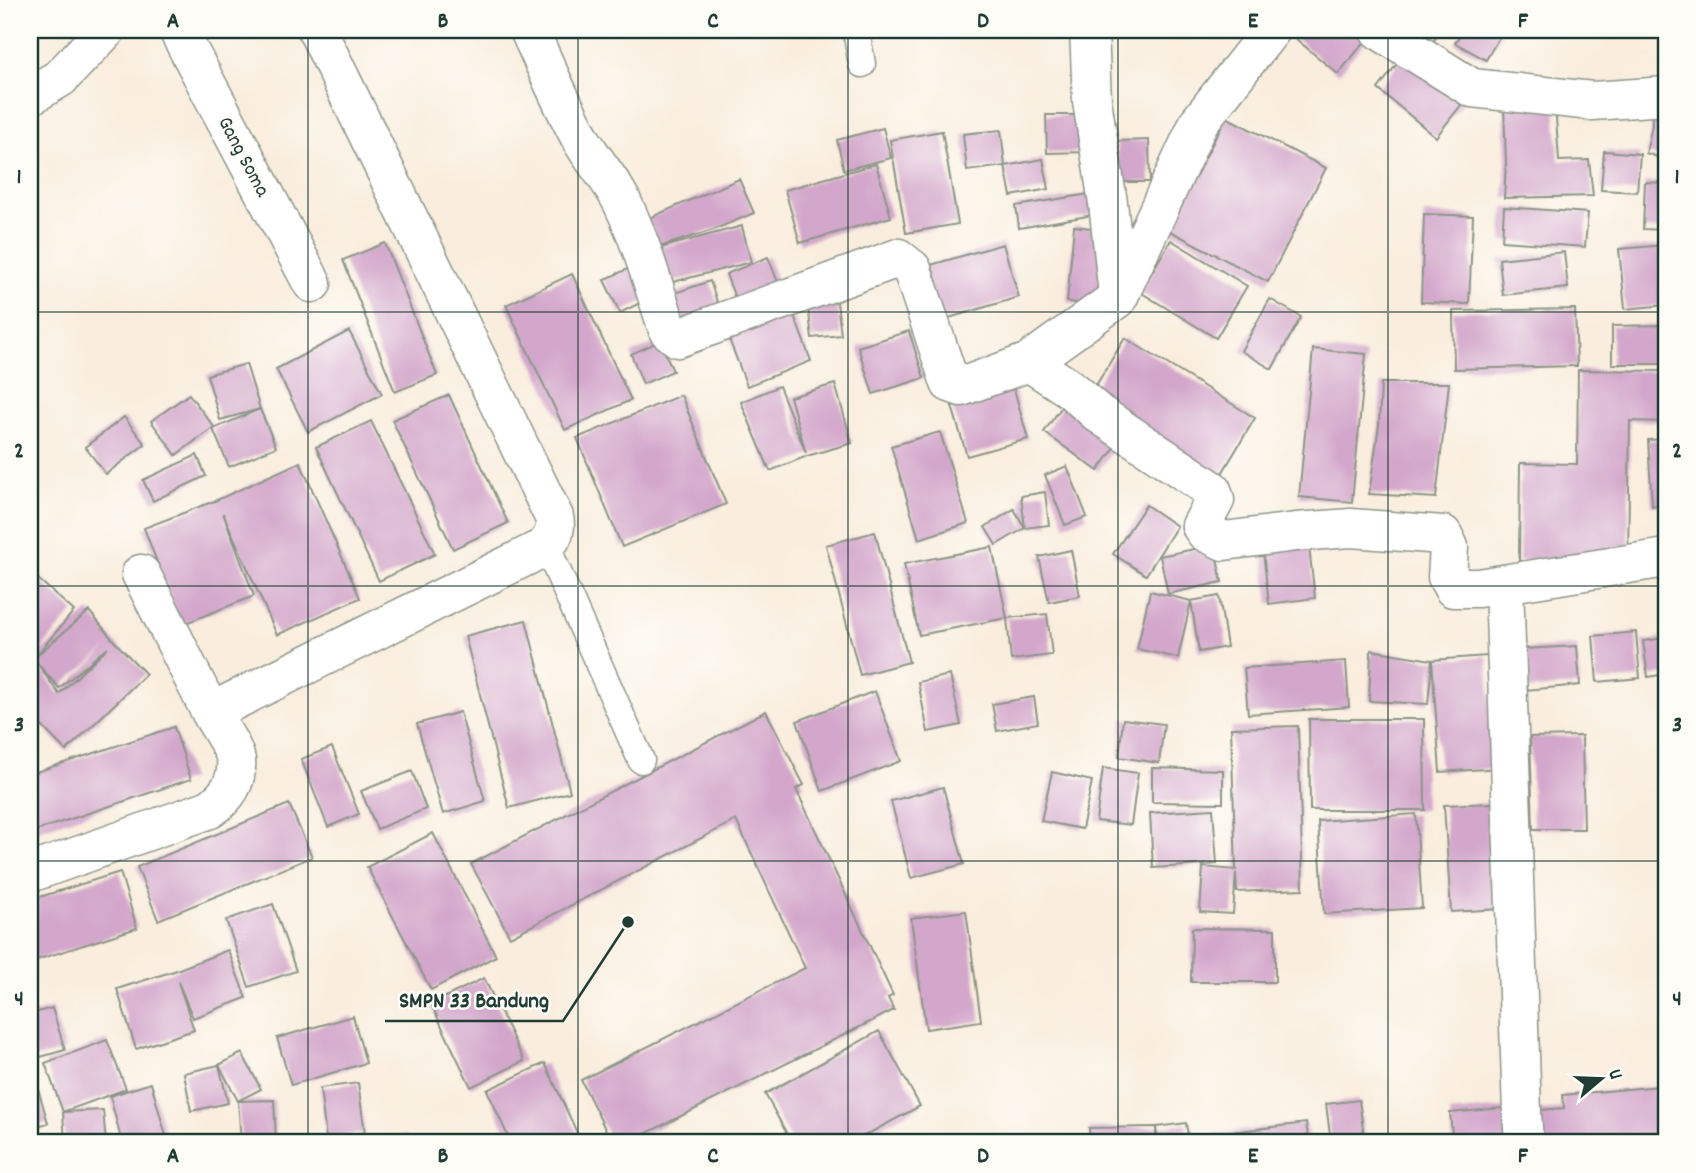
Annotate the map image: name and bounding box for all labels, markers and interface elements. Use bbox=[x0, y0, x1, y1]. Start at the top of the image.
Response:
text: A bbox=[167, 6, 179, 39]
text: B bbox=[438, 6, 449, 39]
text: C bbox=[707, 6, 719, 39]
text: D bbox=[977, 6, 989, 39]
text: E bbox=[1248, 6, 1259, 39]
text: F bbox=[1518, 6, 1529, 39]
street label: Gang Soma bbox=[209, 112, 277, 204]
text: 1 bbox=[16, 162, 22, 195]
text: 1 bbox=[1674, 162, 1680, 195]
text: 2 bbox=[14, 436, 24, 469]
text: 2 bbox=[1672, 436, 1682, 469]
text: 3 bbox=[14, 710, 24, 743]
text: 3 bbox=[1672, 710, 1682, 743]
callout: SMPN 33 Bandung bbox=[385, 977, 563, 1021]
text: 4 bbox=[14, 984, 24, 1017]
text: 4 bbox=[1672, 984, 1682, 1017]
text: SMPN 33 Bandung bbox=[399, 986, 549, 1019]
north arrow bbox=[1566, 1044, 1636, 1114]
text: U bbox=[1600, 1066, 1628, 1083]
text: A bbox=[167, 1141, 179, 1173]
text: B bbox=[438, 1141, 449, 1173]
text: C bbox=[707, 1141, 719, 1173]
text: D bbox=[977, 1141, 989, 1173]
text: E bbox=[1248, 1141, 1259, 1173]
text: F bbox=[1518, 1141, 1529, 1173]

